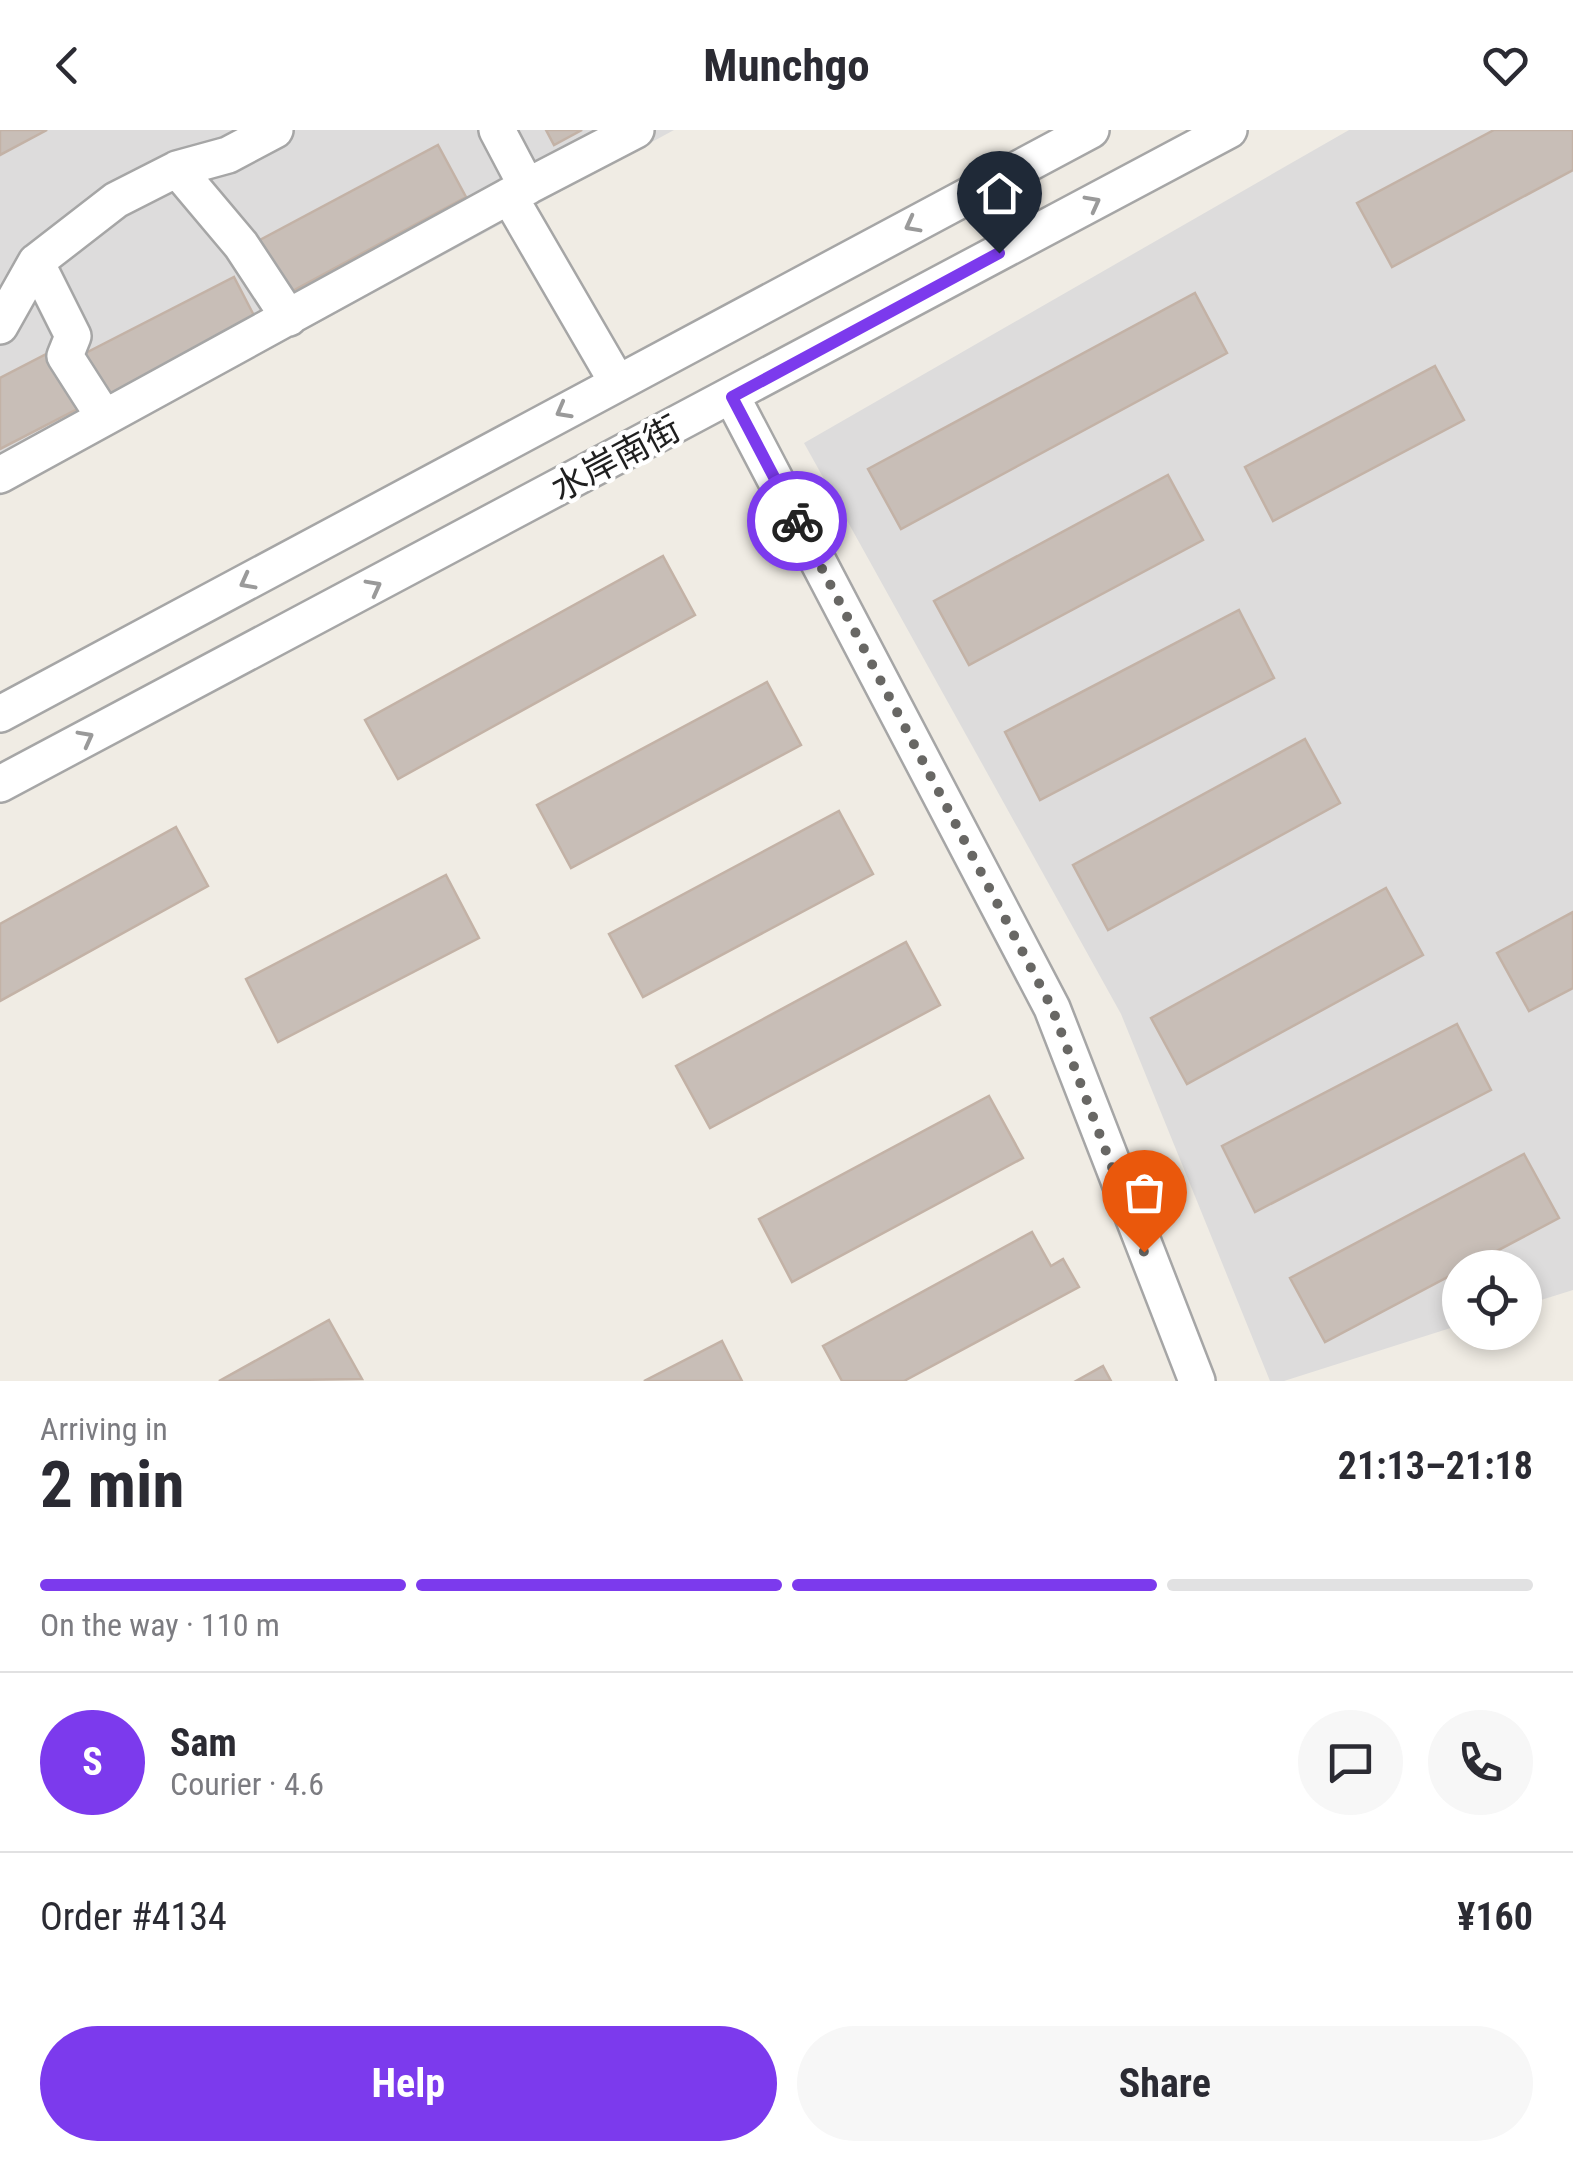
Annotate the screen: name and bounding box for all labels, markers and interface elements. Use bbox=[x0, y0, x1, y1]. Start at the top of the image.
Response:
icon: back bbox=[40, 38, 95, 93]
icon: heart bbox=[1478, 38, 1533, 93]
text: Munchgo bbox=[703, 39, 870, 92]
pin bbox=[957, 151, 1042, 254]
icon: home bbox=[972, 166, 1027, 221]
one-way arrow bbox=[1082, 196, 1100, 215]
one-way arrow bbox=[904, 213, 922, 232]
one-way arrow bbox=[556, 399, 574, 418]
street label: 水岸南街 bbox=[545, 408, 687, 510]
courier bbox=[747, 471, 847, 571]
icon: bike bbox=[770, 494, 825, 549]
one-way arrow bbox=[239, 570, 257, 589]
one-way arrow bbox=[363, 580, 381, 599]
one-way arrow bbox=[76, 731, 94, 751]
pin bbox=[1102, 1150, 1187, 1253]
icon: bag bbox=[1117, 1165, 1172, 1220]
map controls bbox=[1442, 1250, 1542, 1350]
button: locate bbox=[1442, 1250, 1542, 1350]
text: Arriving in bbox=[40, 1410, 168, 1448]
text: 21:13–21:18 bbox=[1338, 1444, 1533, 1488]
text: 2 min bbox=[40, 1447, 184, 1523]
text: On the way · 110 m bbox=[40, 1606, 280, 1644]
button: chat bbox=[1298, 1710, 1403, 1815]
button: phone bbox=[1428, 1710, 1533, 1815]
text: Sam bbox=[170, 1721, 237, 1765]
text: S bbox=[82, 1740, 103, 1784]
text: Courier · 4.6 bbox=[170, 1765, 324, 1803]
text: Order #4134 bbox=[40, 1895, 227, 1939]
text: ¥160 bbox=[1457, 1895, 1533, 1939]
button: Help bbox=[40, 2026, 777, 2141]
button: Share bbox=[797, 2026, 1533, 2141]

